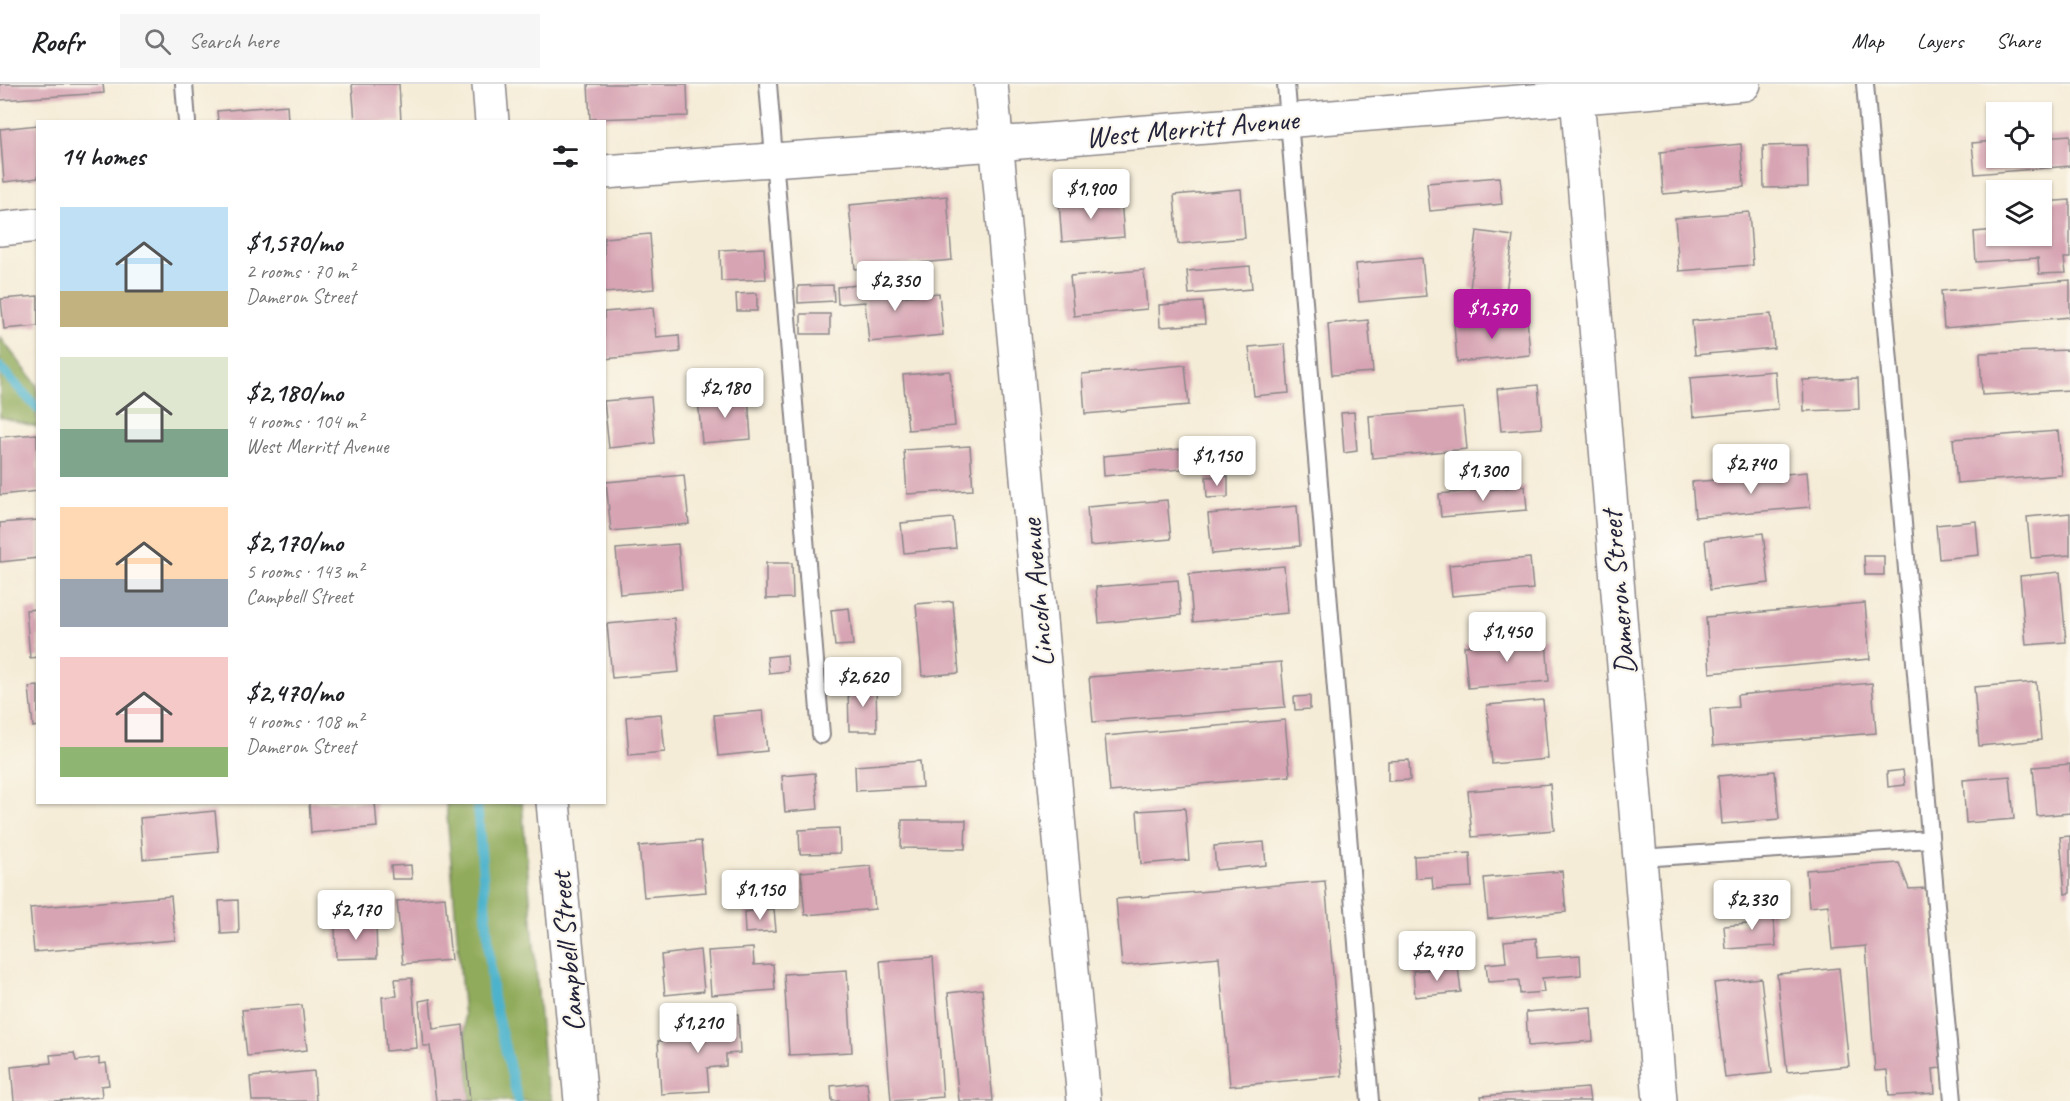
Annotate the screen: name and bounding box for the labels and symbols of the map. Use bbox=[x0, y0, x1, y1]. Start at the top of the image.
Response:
street label: West Merritt Avenue bbox=[1084, 100, 1302, 156]
pin: $1,900 bbox=[1042, 169, 1140, 220]
pin: $2,350 bbox=[846, 261, 944, 312]
pin: $1,570 bbox=[1443, 289, 1541, 340]
pin: $2,180 bbox=[676, 368, 774, 419]
pin: $1,150 bbox=[1168, 436, 1266, 487]
pin: $2,740 bbox=[1702, 444, 1800, 495]
pin: $1,300 bbox=[1434, 451, 1532, 502]
street label: Dameron Street bbox=[1592, 505, 1644, 677]
street label: Lincoln Avenue bbox=[1011, 515, 1062, 668]
pin: $1,450 bbox=[1458, 612, 1556, 663]
pin: $2,620 bbox=[814, 657, 912, 708]
street label: Campbell Street bbox=[541, 867, 593, 1034]
pin: $1,150 bbox=[711, 870, 809, 921]
pin: $2,330 bbox=[1703, 880, 1801, 931]
pin: $2,170 bbox=[307, 890, 405, 941]
pin: $2,470 bbox=[1388, 931, 1486, 982]
pin: $1,210 bbox=[649, 1003, 747, 1054]

